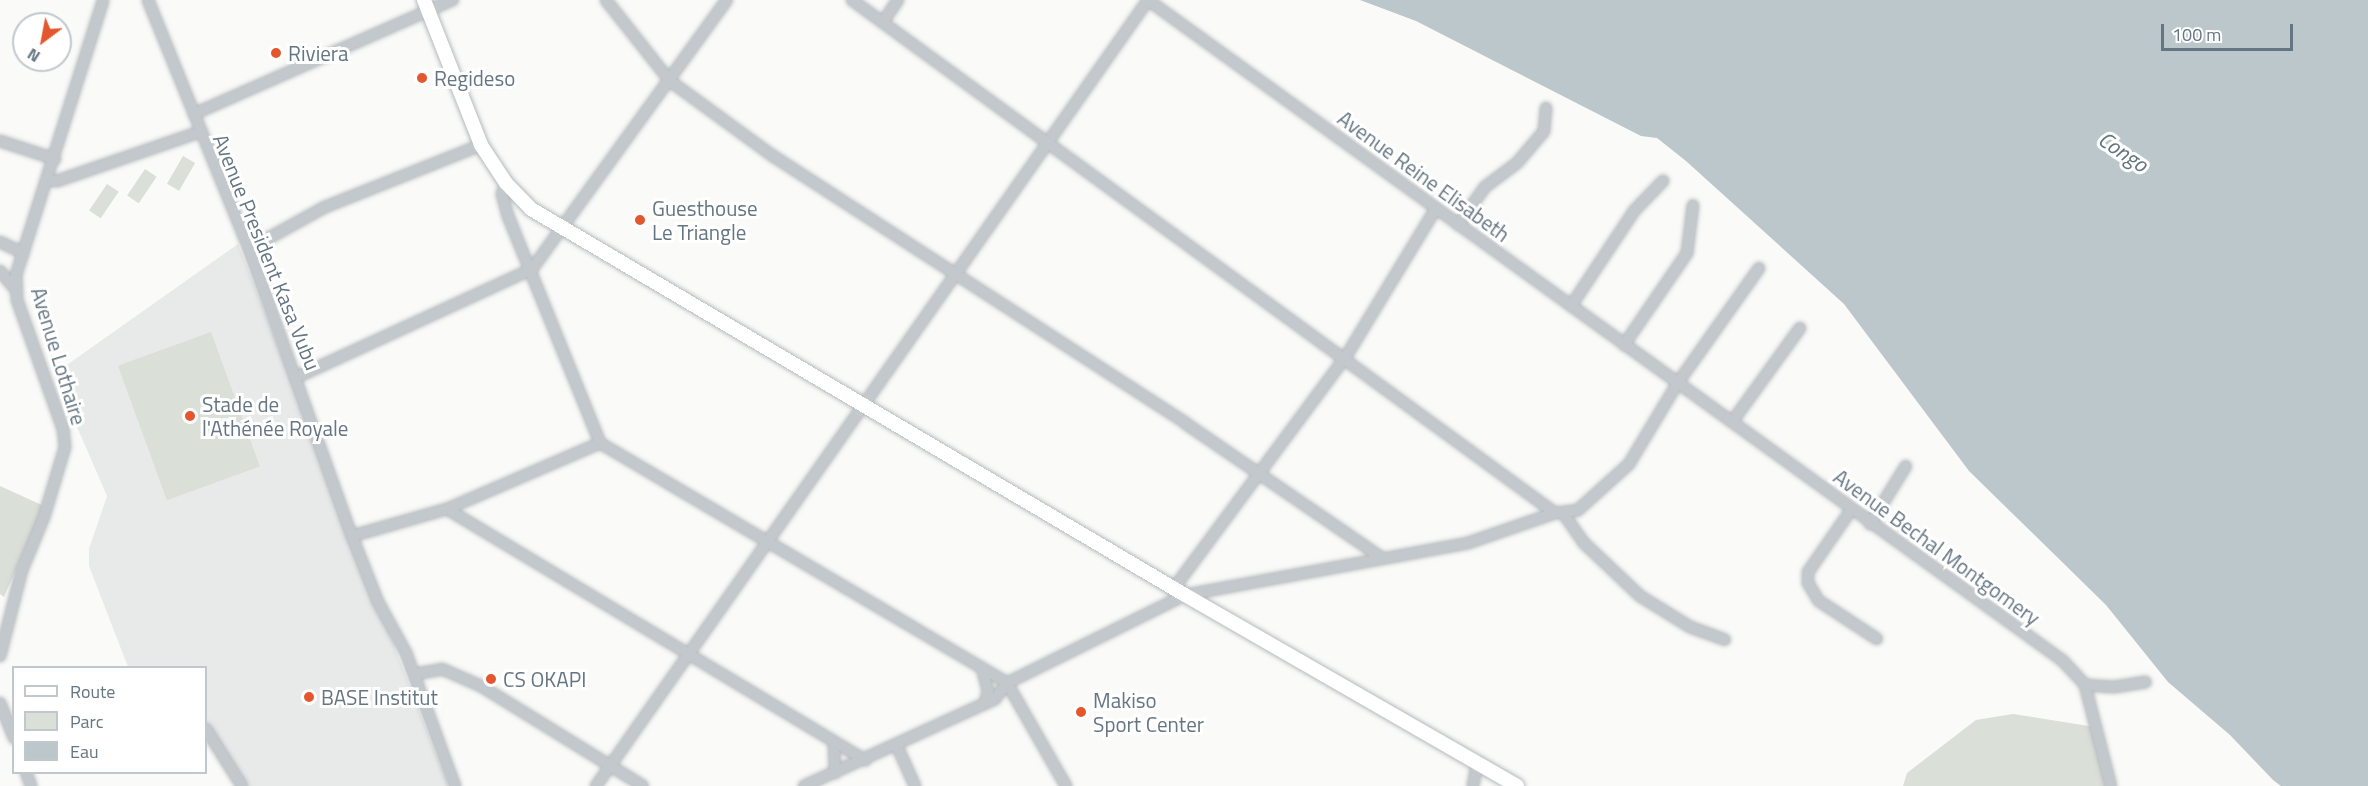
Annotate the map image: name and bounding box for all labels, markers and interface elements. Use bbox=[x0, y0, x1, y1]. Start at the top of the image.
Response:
north arrow bbox=[12, 12, 72, 72]
scale bar bbox=[2164, 12, 2296, 50]
text: 100 m bbox=[2172, 21, 2221, 48]
place label: Riviera bbox=[288, 40, 349, 66]
text: N bbox=[22, 42, 45, 69]
marker: Riviera bbox=[269, 46, 283, 60]
place label: Regideso bbox=[434, 65, 515, 91]
marker: Regideso bbox=[415, 71, 429, 85]
street label: Avenue Reine Elisabeth bbox=[1333, 105, 1515, 247]
water label: Congo bbox=[2093, 126, 2153, 178]
street label: Avenue President Kasa Vubu bbox=[208, 130, 326, 374]
place label: Guesthouse Le Triangle bbox=[652, 195, 758, 245]
marker: Guesthouse Le Triangle bbox=[633, 213, 647, 227]
street label: Avenue Lothaire bbox=[26, 284, 92, 428]
place label: Stade de l'Athénée Royale bbox=[202, 391, 348, 441]
marker: Stade de l'Athénée Royale bbox=[183, 409, 197, 423]
street label: Avenue Bechal Montgomery bbox=[1829, 464, 2045, 630]
legend bbox=[12, 666, 207, 774]
place label: CS OKAPI bbox=[503, 666, 586, 692]
marker: CS OKAPI bbox=[484, 672, 498, 686]
text: Route bbox=[70, 678, 115, 705]
place label: BASE Institut bbox=[321, 684, 438, 710]
place label: Makiso Sport Center bbox=[1093, 687, 1204, 737]
marker: BASE Institut bbox=[302, 690, 316, 704]
marker: Makiso Sport Center bbox=[1074, 705, 1088, 719]
text: Parc bbox=[70, 708, 104, 735]
text: Eau bbox=[70, 738, 99, 765]

